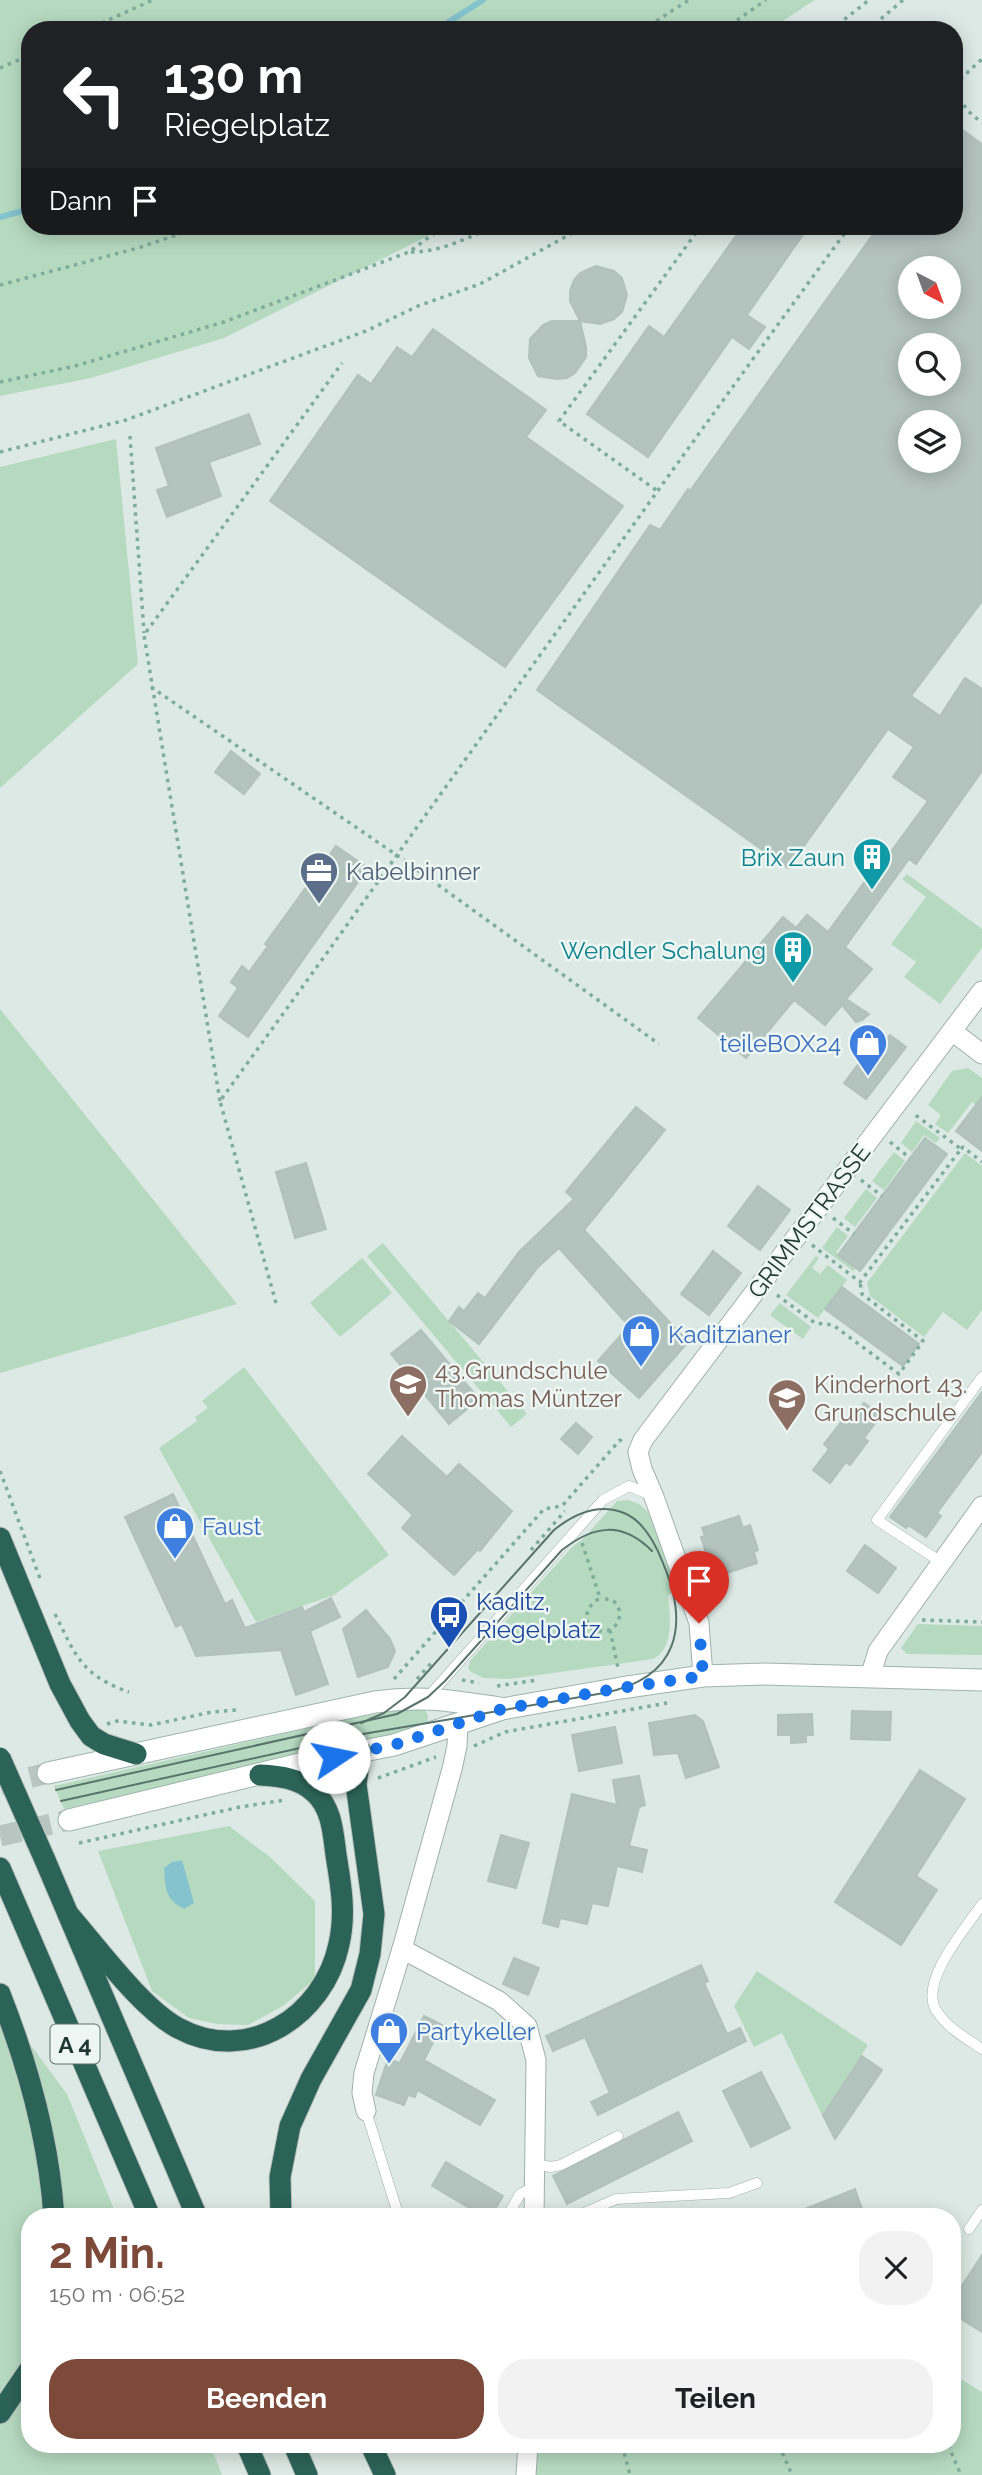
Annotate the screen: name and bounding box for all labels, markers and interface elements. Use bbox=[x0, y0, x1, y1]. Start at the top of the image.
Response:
text: 130 m bbox=[164, 47, 303, 104]
icon: left bbox=[49, 49, 140, 140]
text: Riegelplatz bbox=[164, 106, 330, 143]
icon: arrive bbox=[126, 182, 164, 220]
text: Dann bbox=[49, 186, 112, 216]
north arrow bbox=[898, 256, 961, 318]
map controls bbox=[898, 256, 961, 473]
button: search bbox=[898, 333, 961, 396]
button: layers bbox=[898, 410, 961, 473]
building icon: Brix Zaun bbox=[851, 836, 893, 891]
place label: Brix Zaun bbox=[741, 843, 845, 872]
office icon: Kabelbinner bbox=[298, 850, 340, 905]
place label: Kabelbinner bbox=[346, 857, 481, 886]
building icon: Wendler Schalung bbox=[772, 929, 814, 984]
place label: Wendler Schalung bbox=[560, 936, 766, 965]
shop icon: teileBOX24 bbox=[847, 1022, 889, 1077]
place label: teileBOX24 bbox=[719, 1029, 841, 1058]
street label: GRIMMSTRASSE bbox=[742, 1138, 876, 1304]
shop icon: Kaditzianer bbox=[620, 1313, 662, 1368]
place label: Kaditzianer bbox=[668, 1320, 792, 1349]
place label: 43.Grundschule Thomas Müntzer bbox=[435, 1356, 623, 1413]
school or university icon: 43.Grundschule Thomas Müntzer bbox=[387, 1363, 429, 1418]
place label: Kinderhort 43. Grundschule bbox=[814, 1370, 967, 1427]
school or university icon: Kinderhort 43. Grundschule bbox=[766, 1377, 808, 1432]
shop icon: Faust bbox=[154, 1505, 196, 1560]
place label: Faust bbox=[202, 1512, 262, 1541]
pin bbox=[669, 1551, 729, 1623]
icon: arrive bbox=[680, 1562, 718, 1600]
place label: Kaditz, Riegelplatz bbox=[476, 1587, 601, 1644]
bus stop icon: Kaditz, Riegelplatz bbox=[428, 1594, 470, 1649]
position arrow bbox=[297, 1720, 371, 1794]
shop icon: Partykeller bbox=[368, 2010, 410, 2065]
place label: Partykeller bbox=[416, 2017, 536, 2046]
road number: A 4 bbox=[50, 2024, 100, 2064]
text: 2 Min. bbox=[49, 2229, 165, 2278]
button: close bbox=[859, 2231, 933, 2305]
text: 150 m · 06:52 bbox=[49, 2280, 185, 2307]
button: Beenden bbox=[49, 2359, 484, 2439]
button: Teilen bbox=[498, 2359, 933, 2439]

